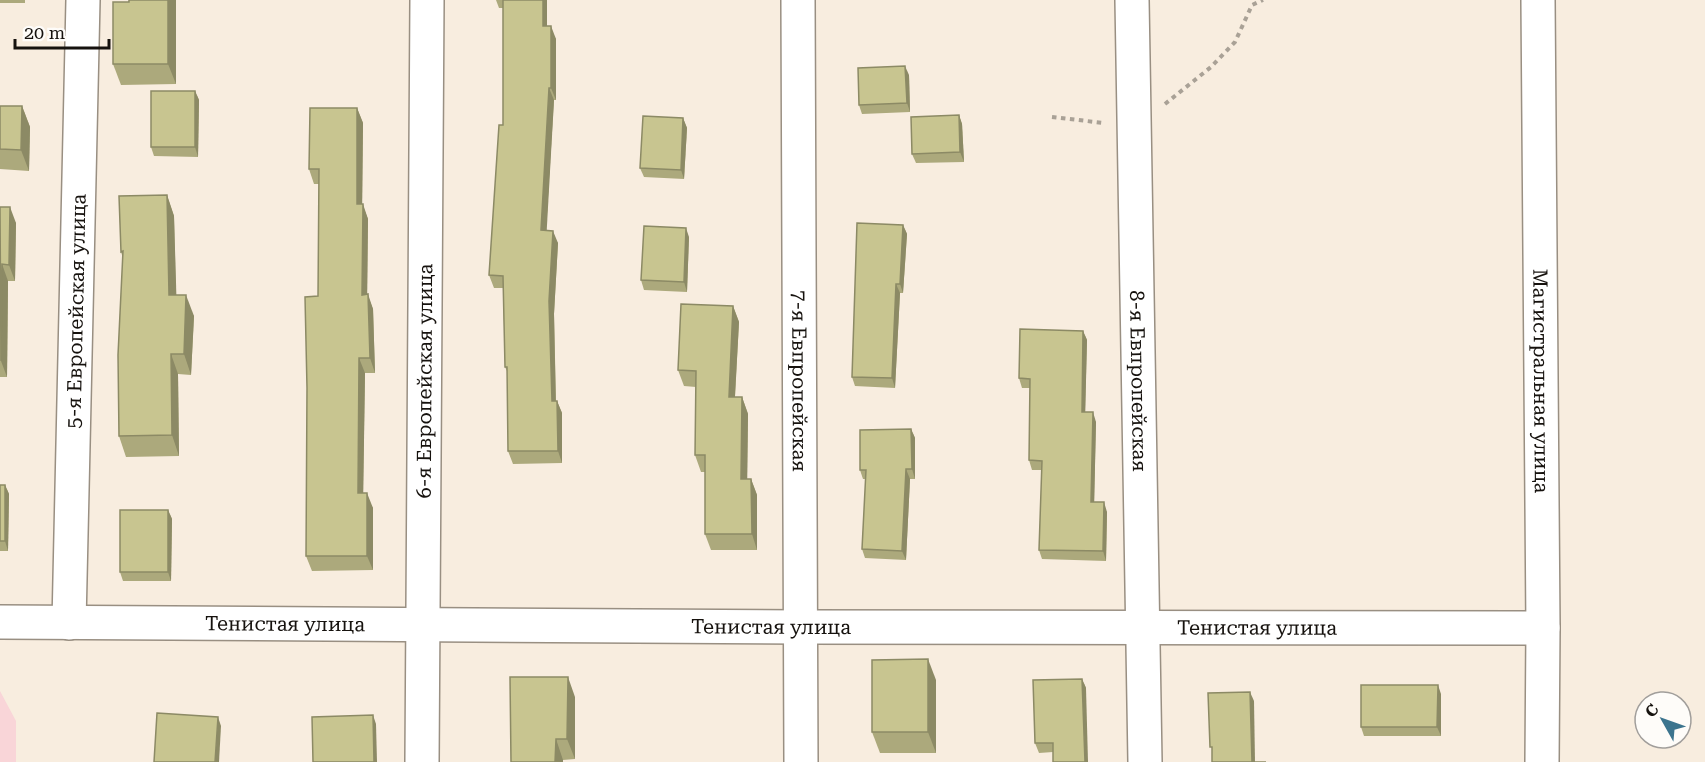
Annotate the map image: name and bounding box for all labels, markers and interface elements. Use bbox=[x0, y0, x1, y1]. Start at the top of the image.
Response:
scale bar bbox=[15, 12, 110, 50]
text: 20 m bbox=[24, 22, 65, 43]
street label: 5-я Европейская улица bbox=[61, 193, 91, 429]
street label: 6-я Европейская улица bbox=[412, 263, 437, 499]
street label: Магистральная улица bbox=[1528, 269, 1554, 494]
street label: 7-я Евпропейская bbox=[787, 290, 812, 472]
street label: 8-я Евпропейская bbox=[1125, 290, 1152, 472]
street label: Тенистая улица bbox=[205, 611, 365, 636]
street label: Тенистая улица bbox=[691, 614, 851, 639]
street label: Тенистая улица bbox=[1177, 616, 1337, 640]
north arrow bbox=[1633, 690, 1693, 750]
text: С bbox=[1641, 700, 1663, 721]

